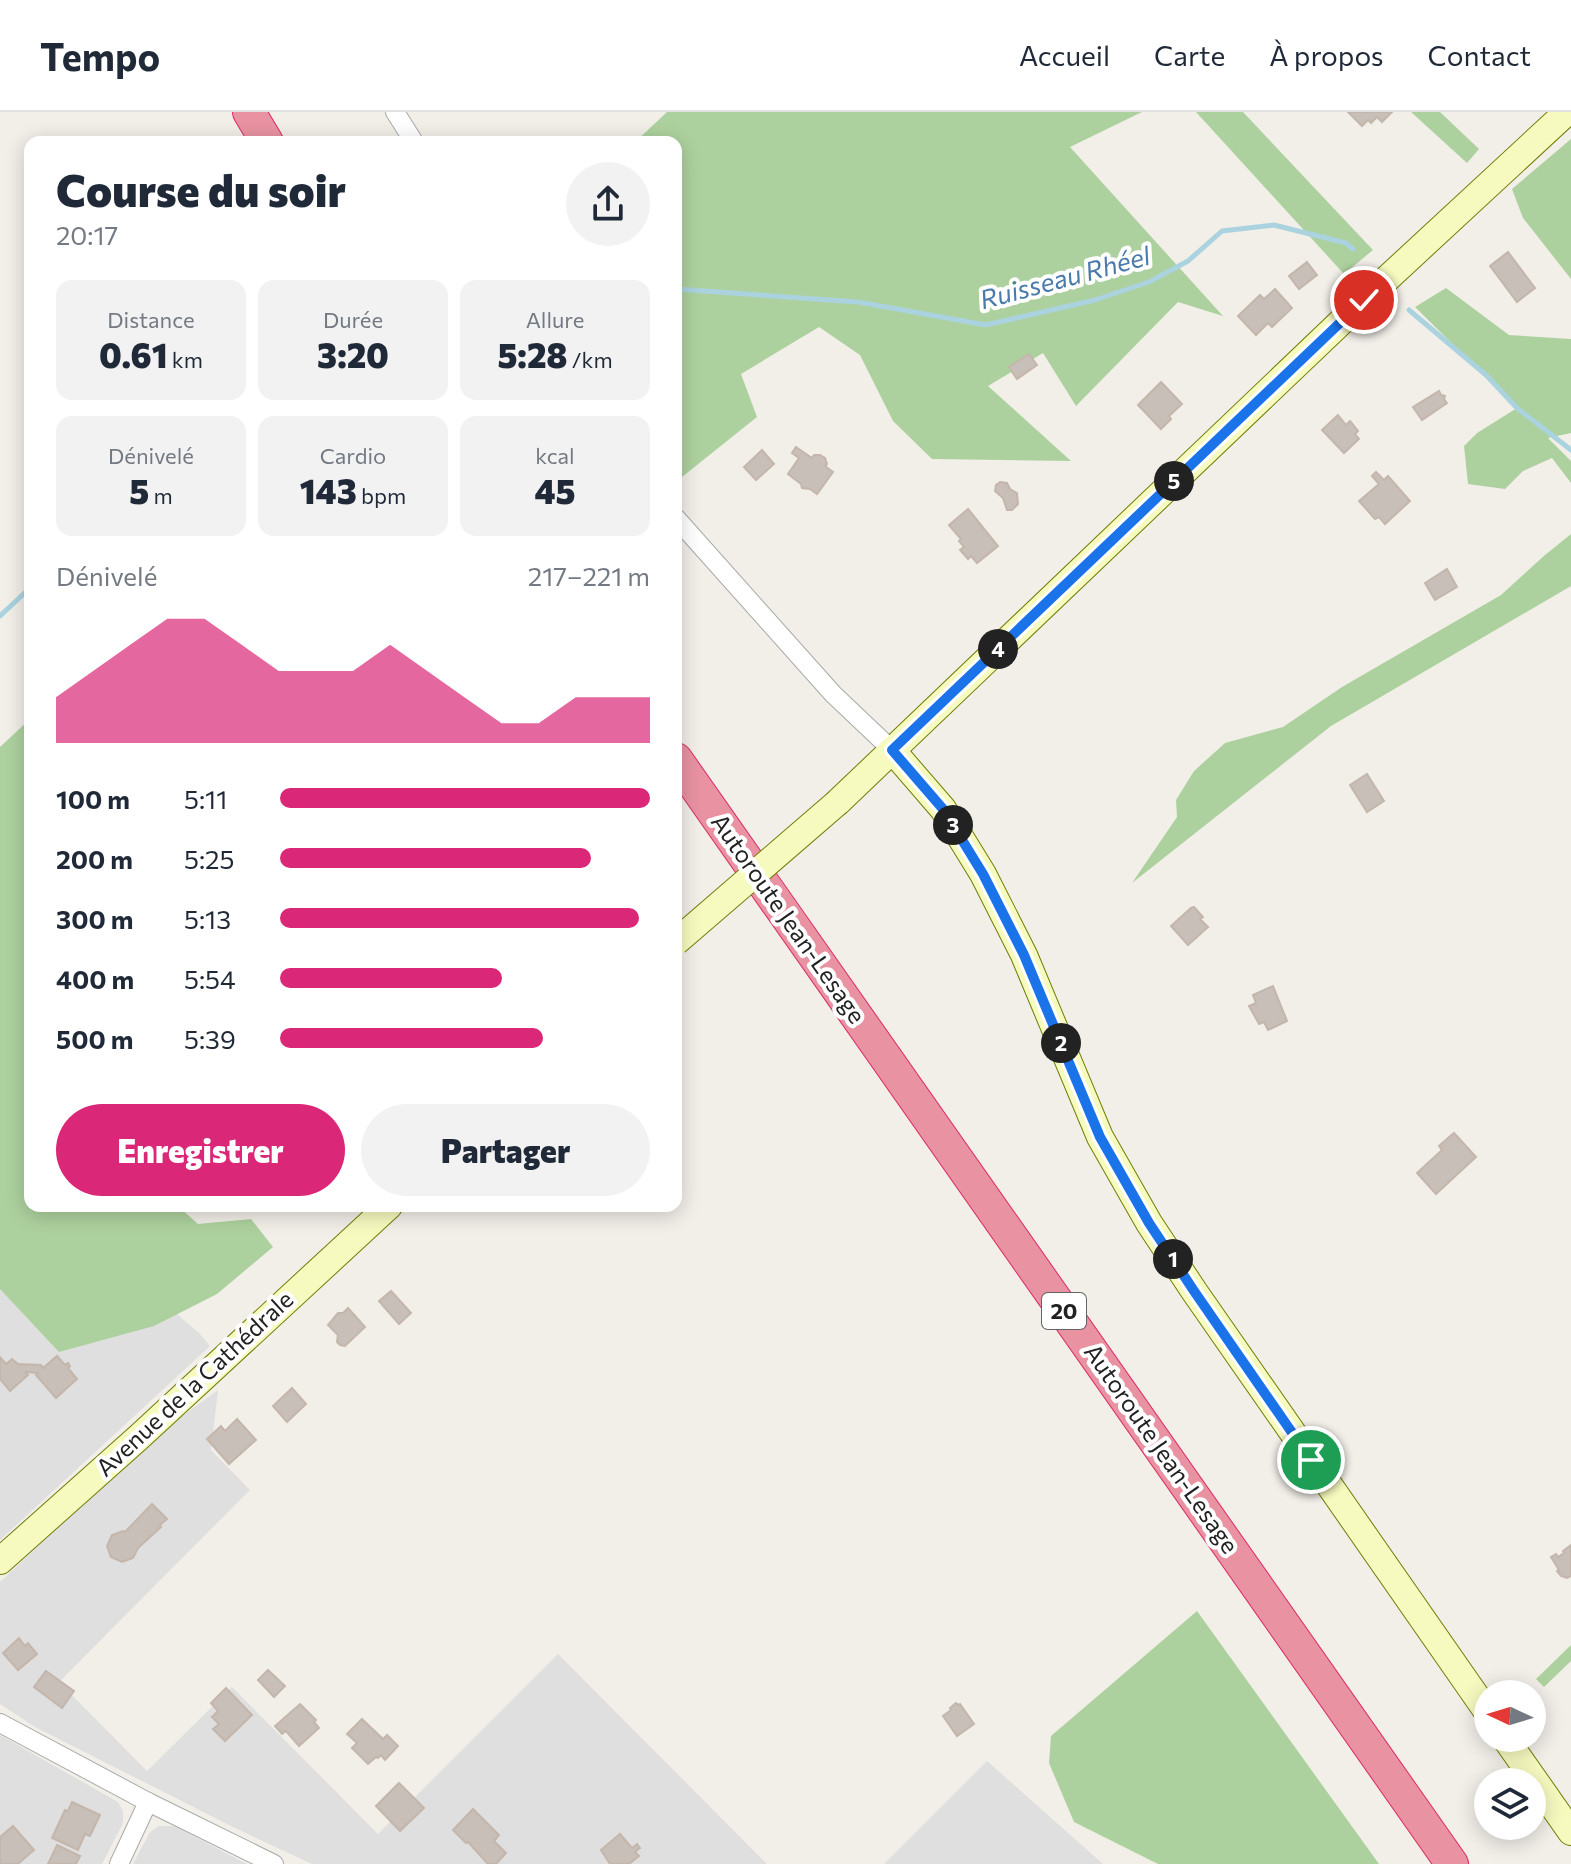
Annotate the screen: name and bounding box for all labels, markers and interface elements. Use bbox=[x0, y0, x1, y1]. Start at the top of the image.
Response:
text: Tempo bbox=[40, 32, 160, 79]
text: Accueil bbox=[1019, 38, 1110, 72]
text: Carte bbox=[1154, 38, 1225, 72]
text: À propos bbox=[1269, 38, 1384, 72]
text: Contact bbox=[1428, 38, 1531, 72]
text: Course du soir bbox=[56, 162, 346, 216]
button: share bbox=[566, 162, 650, 246]
text: 20:17 bbox=[56, 219, 118, 250]
water label: Ruisseau Rhéel bbox=[976, 239, 1155, 314]
pin bbox=[1330, 266, 1398, 334]
icon: check bbox=[1342, 278, 1386, 322]
text: Distance bbox=[107, 306, 195, 333]
text: Durée bbox=[323, 306, 383, 333]
text: Allure bbox=[526, 306, 584, 333]
text: 0.61 bbox=[99, 333, 168, 375]
text: 3:20 bbox=[317, 333, 389, 375]
text: 5:28 bbox=[497, 333, 568, 375]
text: km bbox=[168, 346, 203, 373]
text: /km bbox=[568, 346, 613, 373]
text: Dénivelé bbox=[108, 442, 194, 469]
text: Cardio bbox=[320, 442, 386, 469]
text: kcal bbox=[535, 442, 575, 469]
pin: 5 bbox=[1154, 461, 1194, 501]
text: 5 bbox=[1168, 467, 1180, 494]
text: 5 bbox=[129, 469, 149, 511]
text: 143 bbox=[300, 469, 357, 511]
text: 45 bbox=[534, 469, 576, 511]
text: m bbox=[149, 482, 173, 509]
text: bpm bbox=[357, 482, 406, 509]
text: Dénivelé bbox=[56, 560, 157, 591]
text: 217–221 m bbox=[528, 560, 650, 591]
pin: 4 bbox=[978, 629, 1018, 669]
text: 4 bbox=[991, 635, 1005, 662]
text: 100 m bbox=[56, 783, 130, 814]
text: 5:11 bbox=[184, 783, 227, 814]
pin: 3 bbox=[933, 805, 973, 845]
street label: Autoroute Jean-Lesage bbox=[706, 808, 873, 1028]
text: 3 bbox=[947, 811, 959, 838]
text: 200 m bbox=[56, 843, 133, 874]
text: 5:25 bbox=[184, 843, 234, 874]
text: 300 m bbox=[56, 903, 133, 934]
text: 5:13 bbox=[184, 903, 231, 934]
text: 400 m bbox=[56, 963, 134, 994]
text: 5:54 bbox=[184, 963, 236, 994]
text: 500 m bbox=[56, 1023, 133, 1054]
text: 5:39 bbox=[184, 1023, 236, 1054]
pin: 2 bbox=[1041, 1023, 1081, 1063]
text: 2 bbox=[1055, 1029, 1067, 1056]
button: Enregistrer bbox=[56, 1104, 345, 1196]
button: Partager bbox=[361, 1104, 650, 1196]
pin: 1 bbox=[1153, 1239, 1193, 1279]
text: 1 bbox=[1168, 1245, 1178, 1272]
street label: Avenue de la Cathédrale bbox=[89, 1284, 298, 1482]
road number: 20 bbox=[1042, 1293, 1086, 1329]
street label: Autoroute Jean-Lesage bbox=[1079, 1338, 1246, 1558]
pin bbox=[1277, 1426, 1345, 1494]
icon: arrive bbox=[1289, 1438, 1333, 1482]
north arrow bbox=[1474, 1680, 1546, 1752]
map controls bbox=[1474, 1680, 1546, 1840]
button: layers bbox=[1474, 1768, 1546, 1840]

